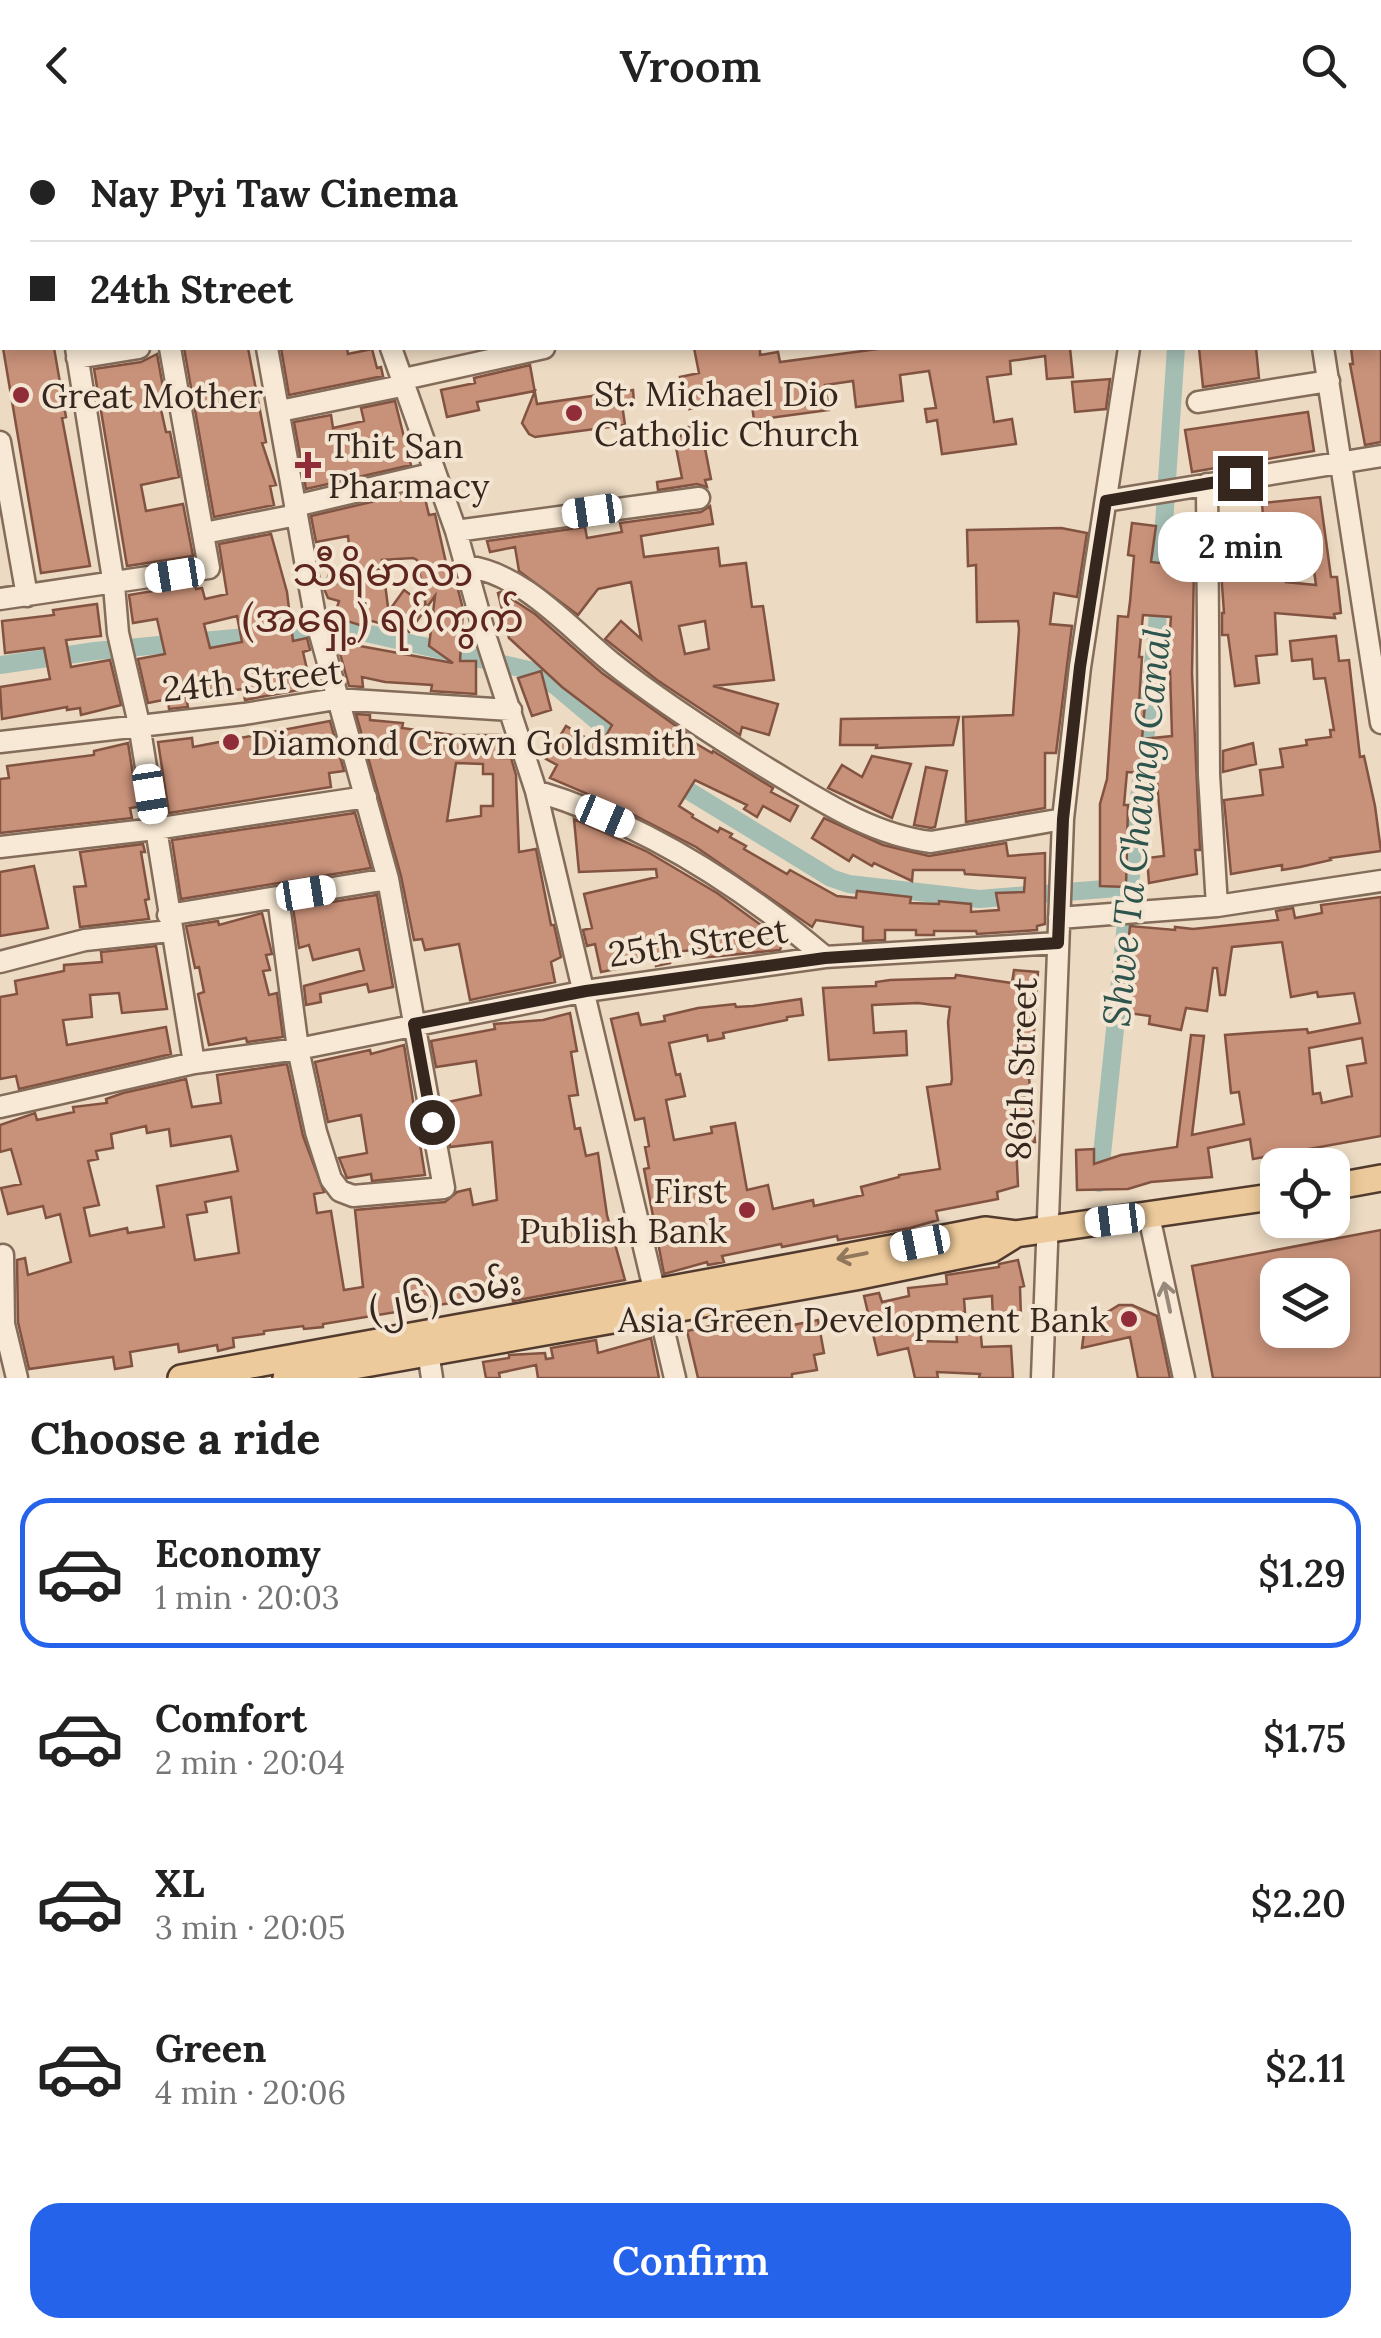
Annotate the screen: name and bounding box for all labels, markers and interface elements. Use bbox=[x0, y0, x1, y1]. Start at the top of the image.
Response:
text: Vroom bbox=[619, 37, 762, 94]
icon: back bbox=[30, 38, 85, 93]
icon: search bbox=[1296, 38, 1351, 93]
text: Nay Pyi Taw Cinema bbox=[90, 169, 458, 217]
text: 24th Street bbox=[90, 265, 293, 313]
place label: St. Michael Dio Catholic Church bbox=[594, 371, 859, 456]
place label: Great Mother bbox=[41, 373, 263, 418]
marker: Great Mother bbox=[10, 384, 32, 406]
marker: St. Michael Dio Catholic Church bbox=[563, 402, 585, 424]
place label: Thit San Pharmacy bbox=[328, 423, 490, 508]
marker: Thit San Pharmacy bbox=[297, 454, 319, 476]
route end bbox=[1218, 456, 1263, 501]
car bbox=[560, 492, 624, 530]
callout: 2 min bbox=[1158, 513, 1322, 583]
text: 2 min bbox=[1198, 526, 1283, 567]
district label: သီရိမာလာ (အရှေ့) ရပ်ကွက် bbox=[242, 546, 524, 651]
car bbox=[143, 555, 207, 595]
water label: Shwe Ta Chaung Canal bbox=[1091, 625, 1182, 1029]
street label: 24th Street bbox=[160, 648, 344, 712]
place label: Diamond Crown Goldsmith bbox=[251, 720, 696, 765]
marker: Diamond Crown Goldsmith bbox=[220, 731, 242, 753]
car bbox=[130, 762, 170, 826]
car bbox=[572, 790, 638, 842]
car bbox=[274, 873, 338, 913]
street label: 25th Street bbox=[605, 907, 791, 977]
street label: 86th Street bbox=[995, 976, 1047, 1161]
route start bbox=[410, 1100, 455, 1145]
map controls bbox=[1260, 1148, 1350, 1348]
button: locate bbox=[1260, 1148, 1350, 1238]
place label: First Publish Bank bbox=[519, 1168, 727, 1253]
marker: First Publish Bank bbox=[736, 1199, 758, 1221]
car bbox=[1083, 1201, 1147, 1239]
car bbox=[888, 1223, 952, 1263]
one-way arrow bbox=[836, 1248, 868, 1267]
street label: (၂၆) လမ်း bbox=[365, 1258, 526, 1336]
button: layers bbox=[1260, 1258, 1350, 1348]
one-way arrow bbox=[1156, 1282, 1175, 1314]
place label: Asia Green Development Bank bbox=[617, 1297, 1109, 1342]
marker: Asia Green Development Bank bbox=[1118, 1308, 1140, 1330]
text: Choose a ride bbox=[30, 1409, 320, 1466]
icon: car bbox=[35, 1528, 125, 1618]
text: Economy bbox=[155, 1529, 321, 1577]
text: $1.29 bbox=[1258, 1549, 1346, 1597]
text: 1 min · 20:03 bbox=[155, 1577, 340, 1618]
icon: car bbox=[35, 1693, 125, 1783]
text: Comfort bbox=[155, 1694, 307, 1742]
text: $1.75 bbox=[1263, 1714, 1346, 1762]
text: 2 min · 20:04 bbox=[155, 1742, 345, 1783]
icon: car bbox=[35, 1858, 125, 1948]
text: XL bbox=[155, 1859, 205, 1907]
text: $2.20 bbox=[1251, 1879, 1346, 1927]
text: 3 min · 20:05 bbox=[155, 1907, 345, 1948]
icon: car bbox=[35, 2023, 125, 2113]
text: Green bbox=[155, 2024, 267, 2072]
text: $2.11 bbox=[1265, 2044, 1346, 2092]
text: 4 min · 20:06 bbox=[155, 2072, 346, 2113]
button: Confirm bbox=[30, 2203, 1351, 2318]

